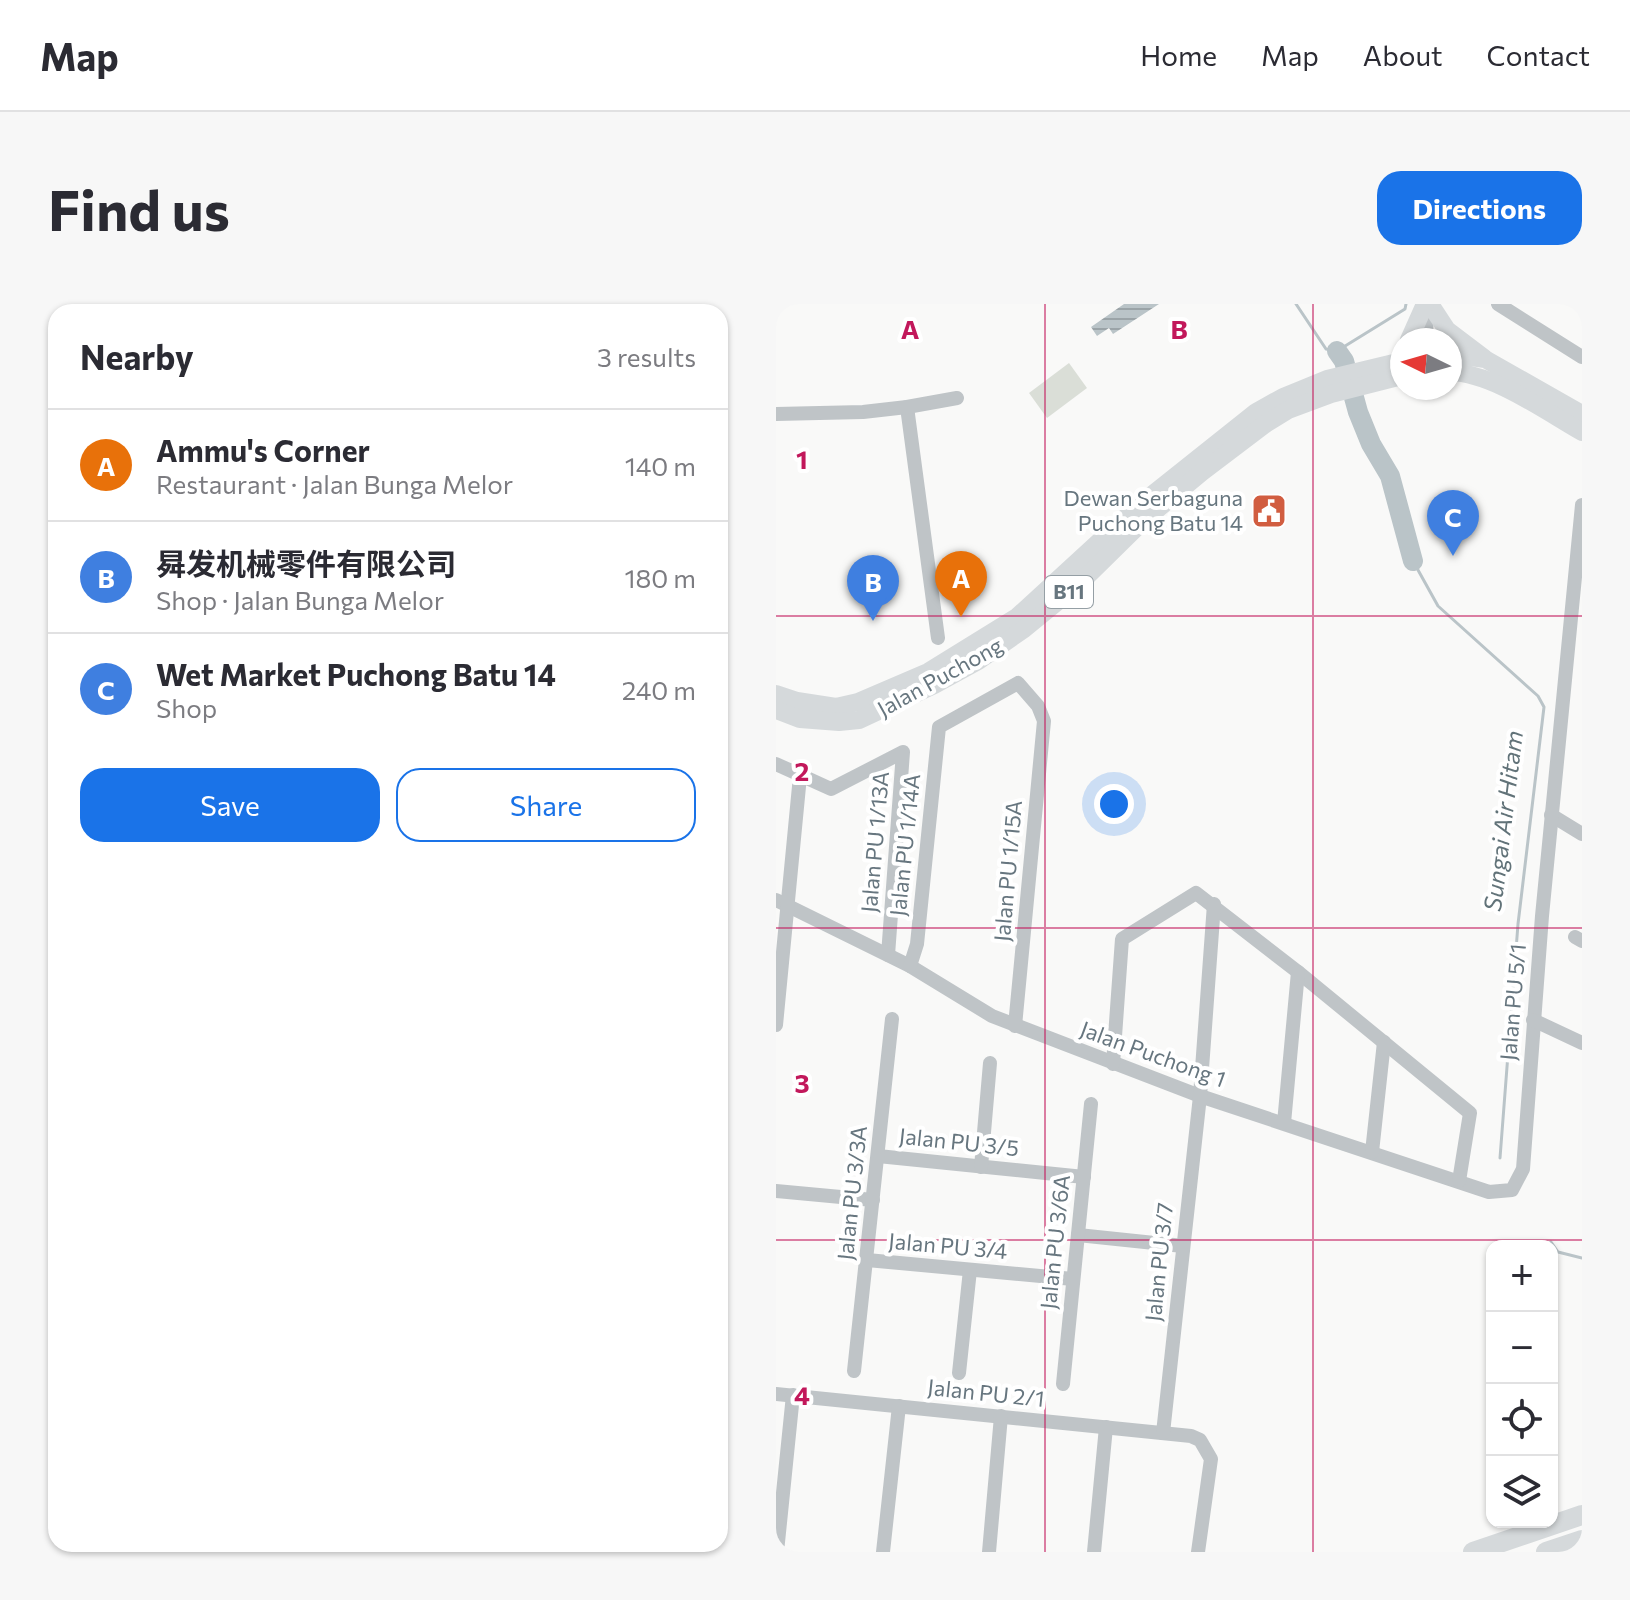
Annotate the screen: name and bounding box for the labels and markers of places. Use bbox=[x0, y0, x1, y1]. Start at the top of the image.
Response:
place label: Dewan Serbaguna Puchong Batu 14 bbox=[1064, 484, 1243, 536]
pin: C bbox=[1427, 490, 1479, 556]
public building icon: Dewan Serbaguna Puchong Batu 14 bbox=[1250, 492, 1288, 530]
pin: A bbox=[935, 551, 987, 617]
pin: B bbox=[847, 555, 899, 621]

